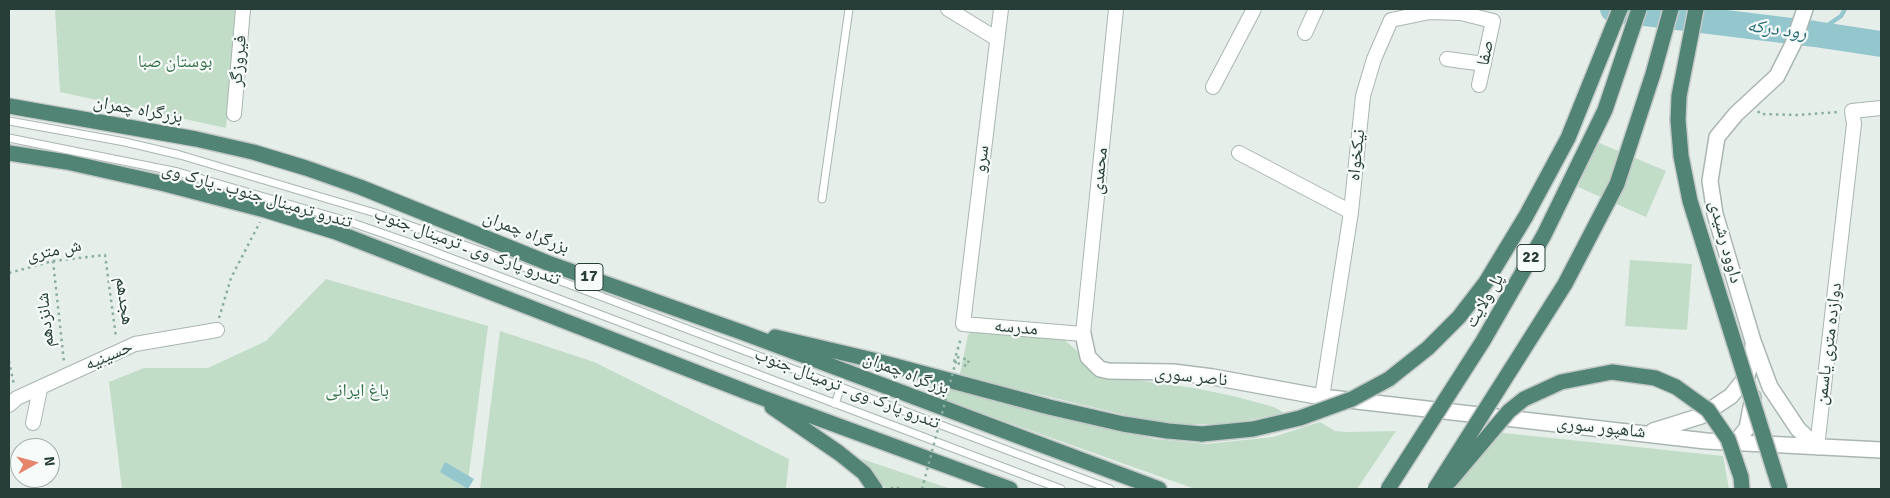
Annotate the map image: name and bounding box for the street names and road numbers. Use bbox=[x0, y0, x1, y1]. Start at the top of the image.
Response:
street label: فیروزگر bbox=[226, 34, 252, 88]
street label: صفا bbox=[1473, 38, 1499, 68]
street label: بزرگراه چمران bbox=[92, 92, 184, 128]
street label: نیکخواه bbox=[1344, 128, 1370, 182]
street label: سرو bbox=[970, 144, 994, 174]
street label: محمدی bbox=[1087, 146, 1113, 196]
street label: تندرو ترمینال جنوب ـ پارک وی bbox=[159, 158, 355, 234]
street label: داوود رشیدی bbox=[1704, 198, 1746, 286]
street label: تندرو پارک وی ـ ترمینال جنوب bbox=[371, 203, 563, 291]
street label: بزرگراه چمران bbox=[480, 207, 572, 259]
street label: ش متری bbox=[25, 235, 83, 267]
road number: 22 bbox=[1517, 244, 1545, 272]
road number: 17 bbox=[575, 264, 603, 290]
street label: پل ولایت bbox=[1461, 270, 1509, 332]
street label: هجدهم bbox=[110, 276, 138, 326]
street label: دوازده متری یاسمن bbox=[1811, 281, 1847, 407]
street label: شانزدهم bbox=[32, 292, 60, 348]
street label: مدرسه bbox=[993, 315, 1039, 341]
street label: حسینیه bbox=[82, 336, 136, 376]
street label: تندرو پارک وی ـ ترمینال جنوب bbox=[751, 344, 943, 434]
street label: بزرگراه چمران bbox=[860, 348, 952, 400]
street label: ناصر سوری bbox=[1153, 362, 1229, 392]
street label: شاهپور سوری bbox=[1555, 413, 1647, 443]

